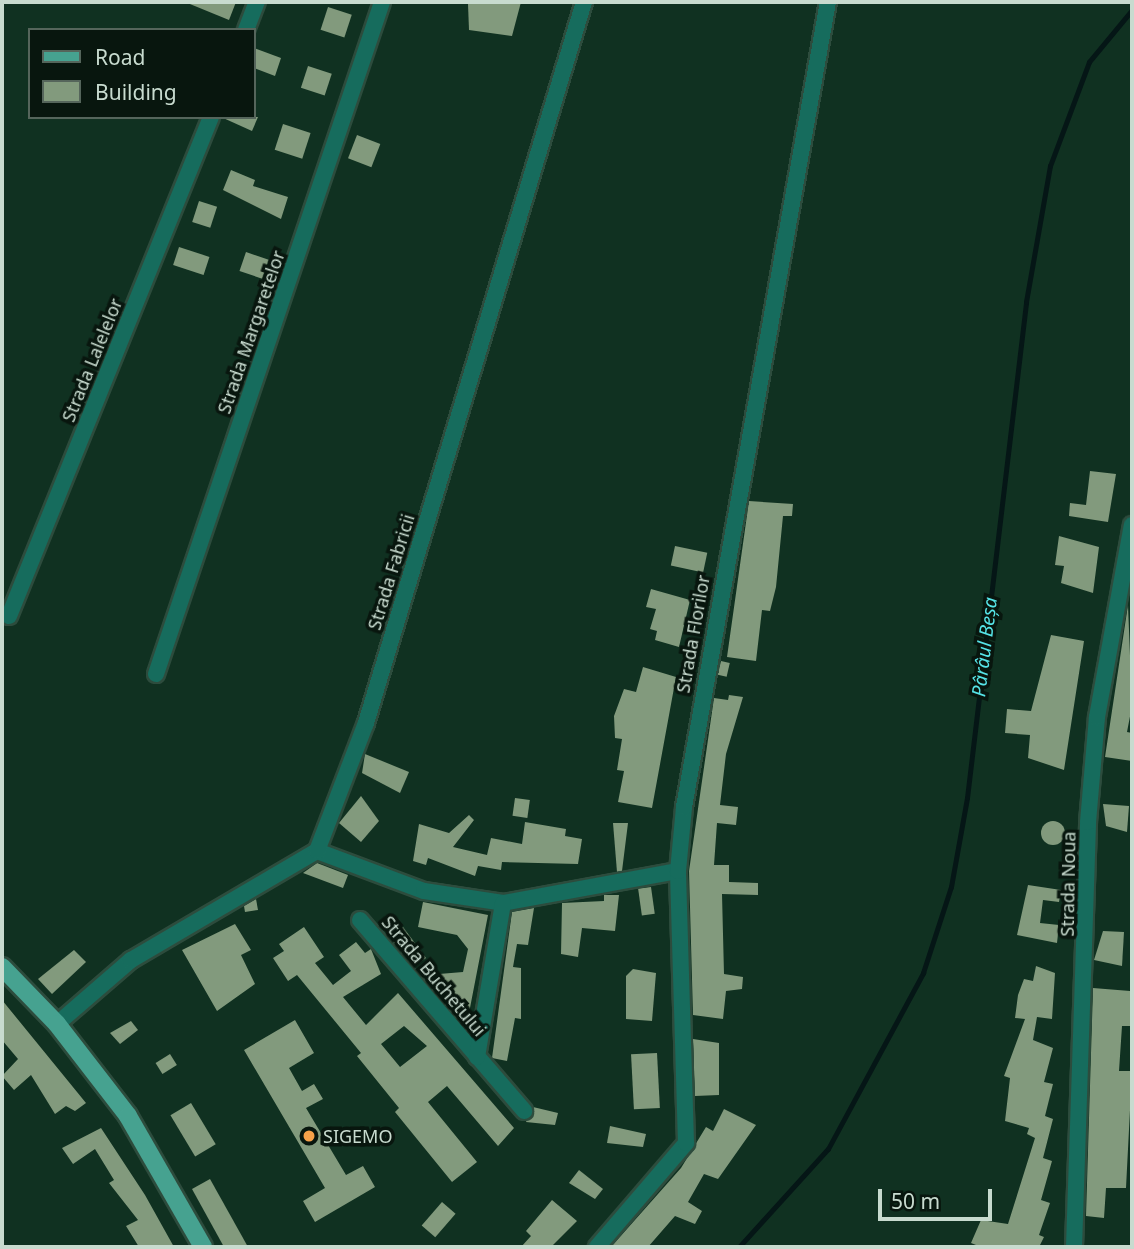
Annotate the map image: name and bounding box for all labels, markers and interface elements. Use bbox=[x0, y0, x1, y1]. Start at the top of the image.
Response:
legend bbox=[28, 28, 256, 119]
text: Road bbox=[95, 43, 145, 71]
text: Building bbox=[95, 78, 177, 106]
street label: Strada Margaretelor bbox=[213, 248, 289, 416]
street label: Strada Lalelelor bbox=[57, 295, 127, 425]
street label: Strada Fabricii bbox=[363, 512, 419, 632]
street label: Strada Florilor bbox=[672, 573, 714, 695]
water label: Pârâul Beșa bbox=[968, 596, 1002, 698]
street label: Strada Noua bbox=[1056, 831, 1080, 937]
street label: Strada Buchetului bbox=[377, 912, 491, 1040]
place label: SIGEMO bbox=[323, 1125, 392, 1147]
marker: SIGEMO bbox=[301, 1128, 317, 1144]
scale bar bbox=[882, 1176, 996, 1220]
text: 50 m bbox=[891, 1187, 940, 1215]

